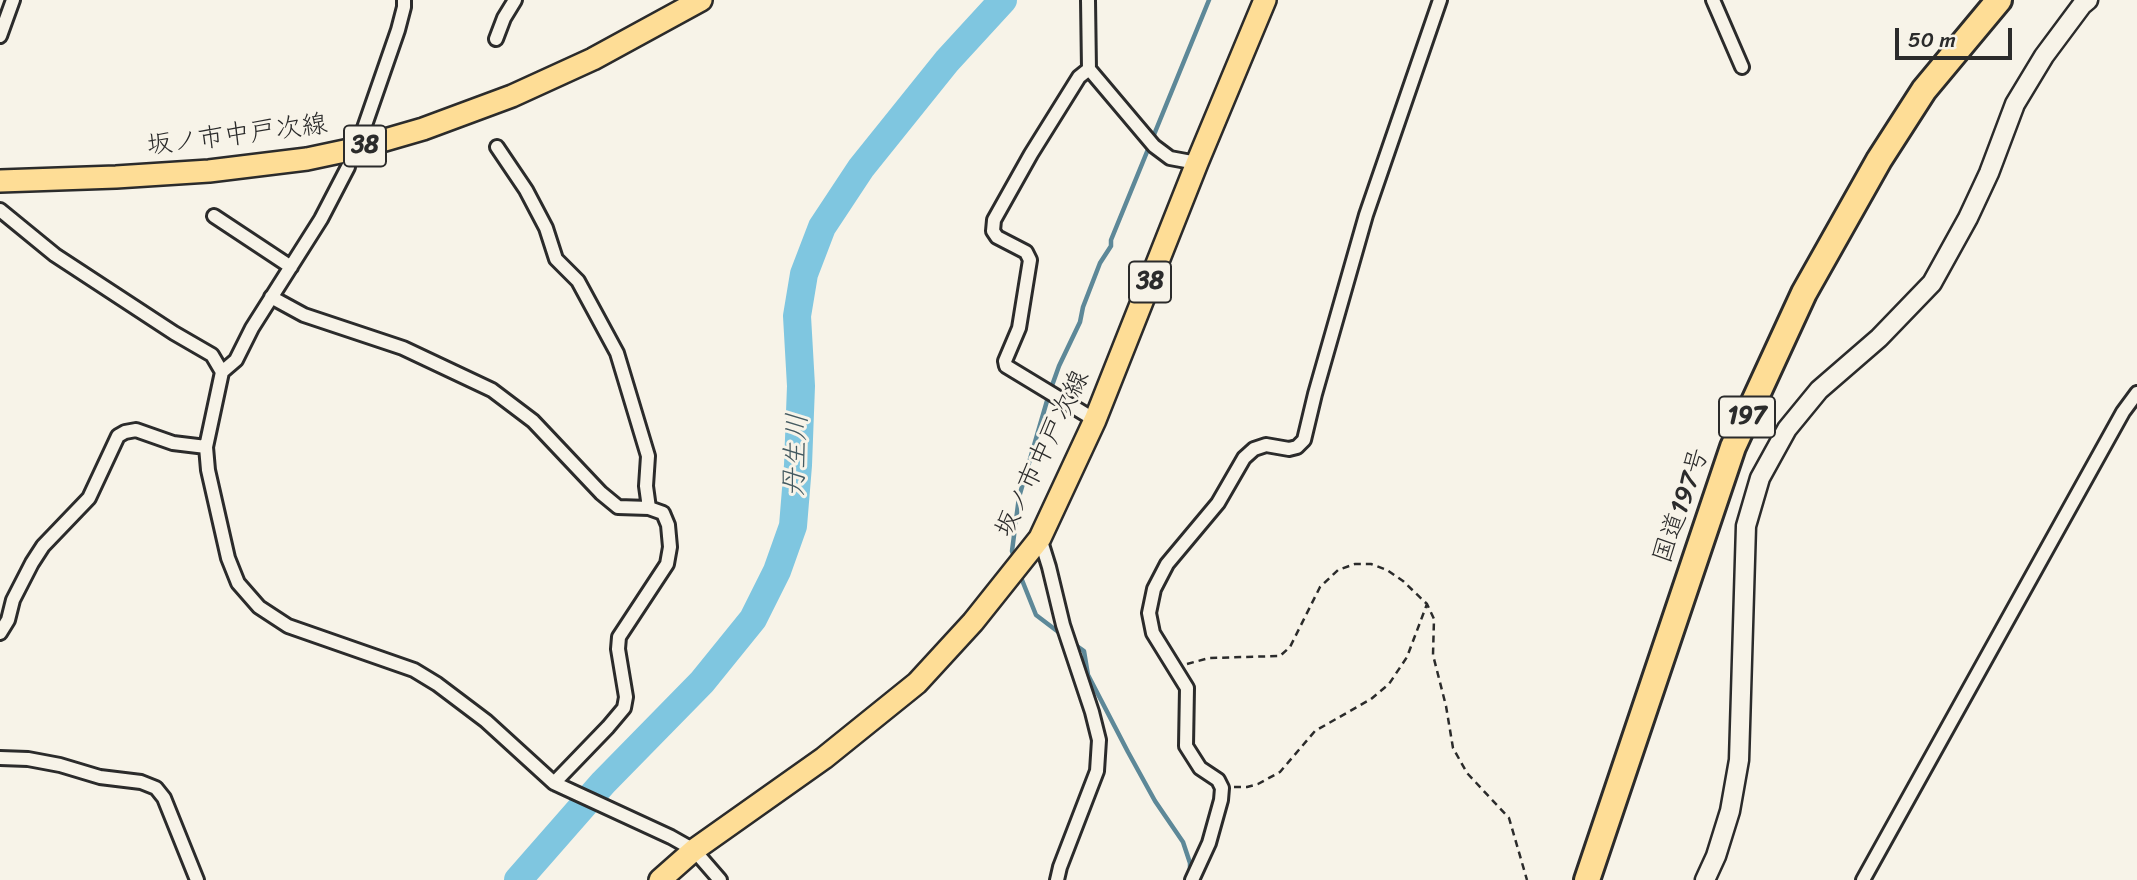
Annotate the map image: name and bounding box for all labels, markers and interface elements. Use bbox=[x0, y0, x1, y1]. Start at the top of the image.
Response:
scale bar bbox=[1899, 14, 2016, 58]
text: 50 m bbox=[1908, 21, 1956, 59]
street label: 坂ノ市中戸次線 bbox=[145, 109, 329, 163]
road number: 38 bbox=[344, 126, 386, 166]
road number: 38 bbox=[1129, 262, 1171, 302]
street label: 坂ノ市中戸次線 bbox=[989, 365, 1097, 543]
road number: 197 bbox=[1719, 396, 1775, 438]
water label: 丹生川 bbox=[778, 412, 816, 498]
street label: 国道197号 bbox=[1648, 444, 1716, 568]

